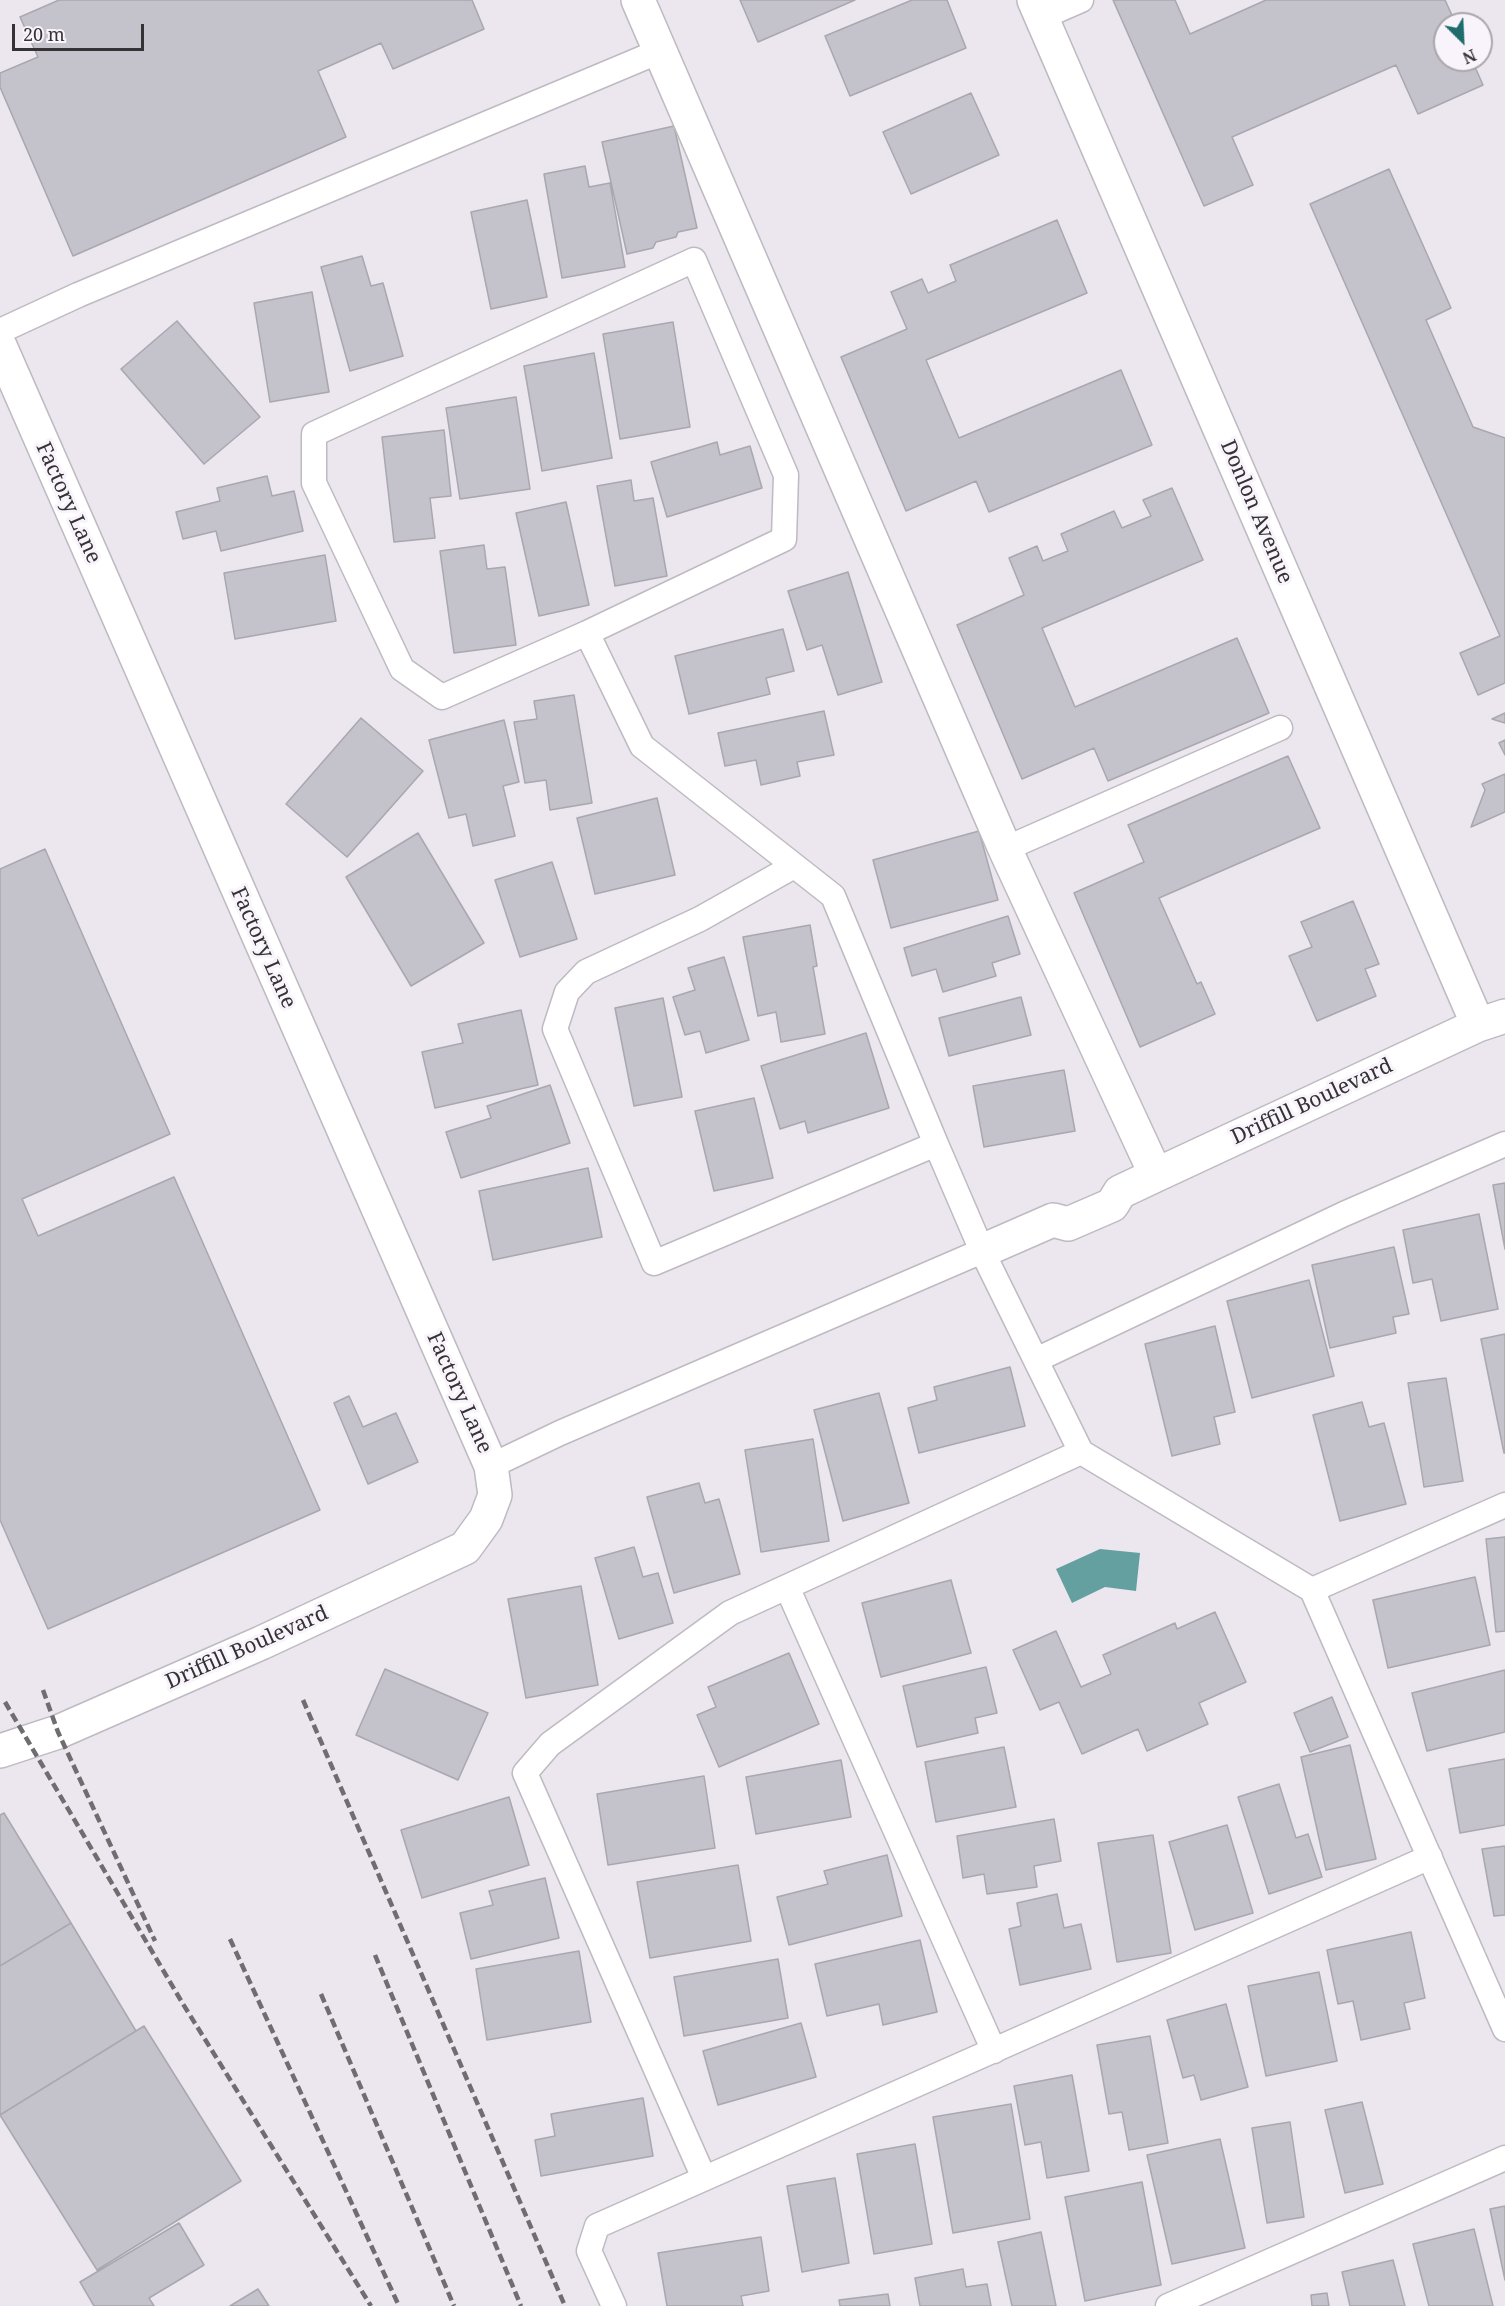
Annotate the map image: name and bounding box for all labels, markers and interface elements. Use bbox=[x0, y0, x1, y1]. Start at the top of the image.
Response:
scale bar bbox=[15, 12, 147, 50]
north arrow bbox=[1433, 12, 1493, 72]
text: 20 m bbox=[23, 22, 65, 46]
text: N bbox=[1459, 44, 1480, 69]
street label: Donlon Avenue bbox=[1214, 436, 1298, 588]
street label: Factory Lane bbox=[30, 438, 106, 568]
street label: Factory Lane bbox=[225, 883, 301, 1013]
street label: Driffill Boulevard bbox=[1227, 1054, 1397, 1150]
street label: Factory Lane bbox=[421, 1328, 497, 1458]
street label: Driffill Boulevard bbox=[162, 1601, 332, 1695]

